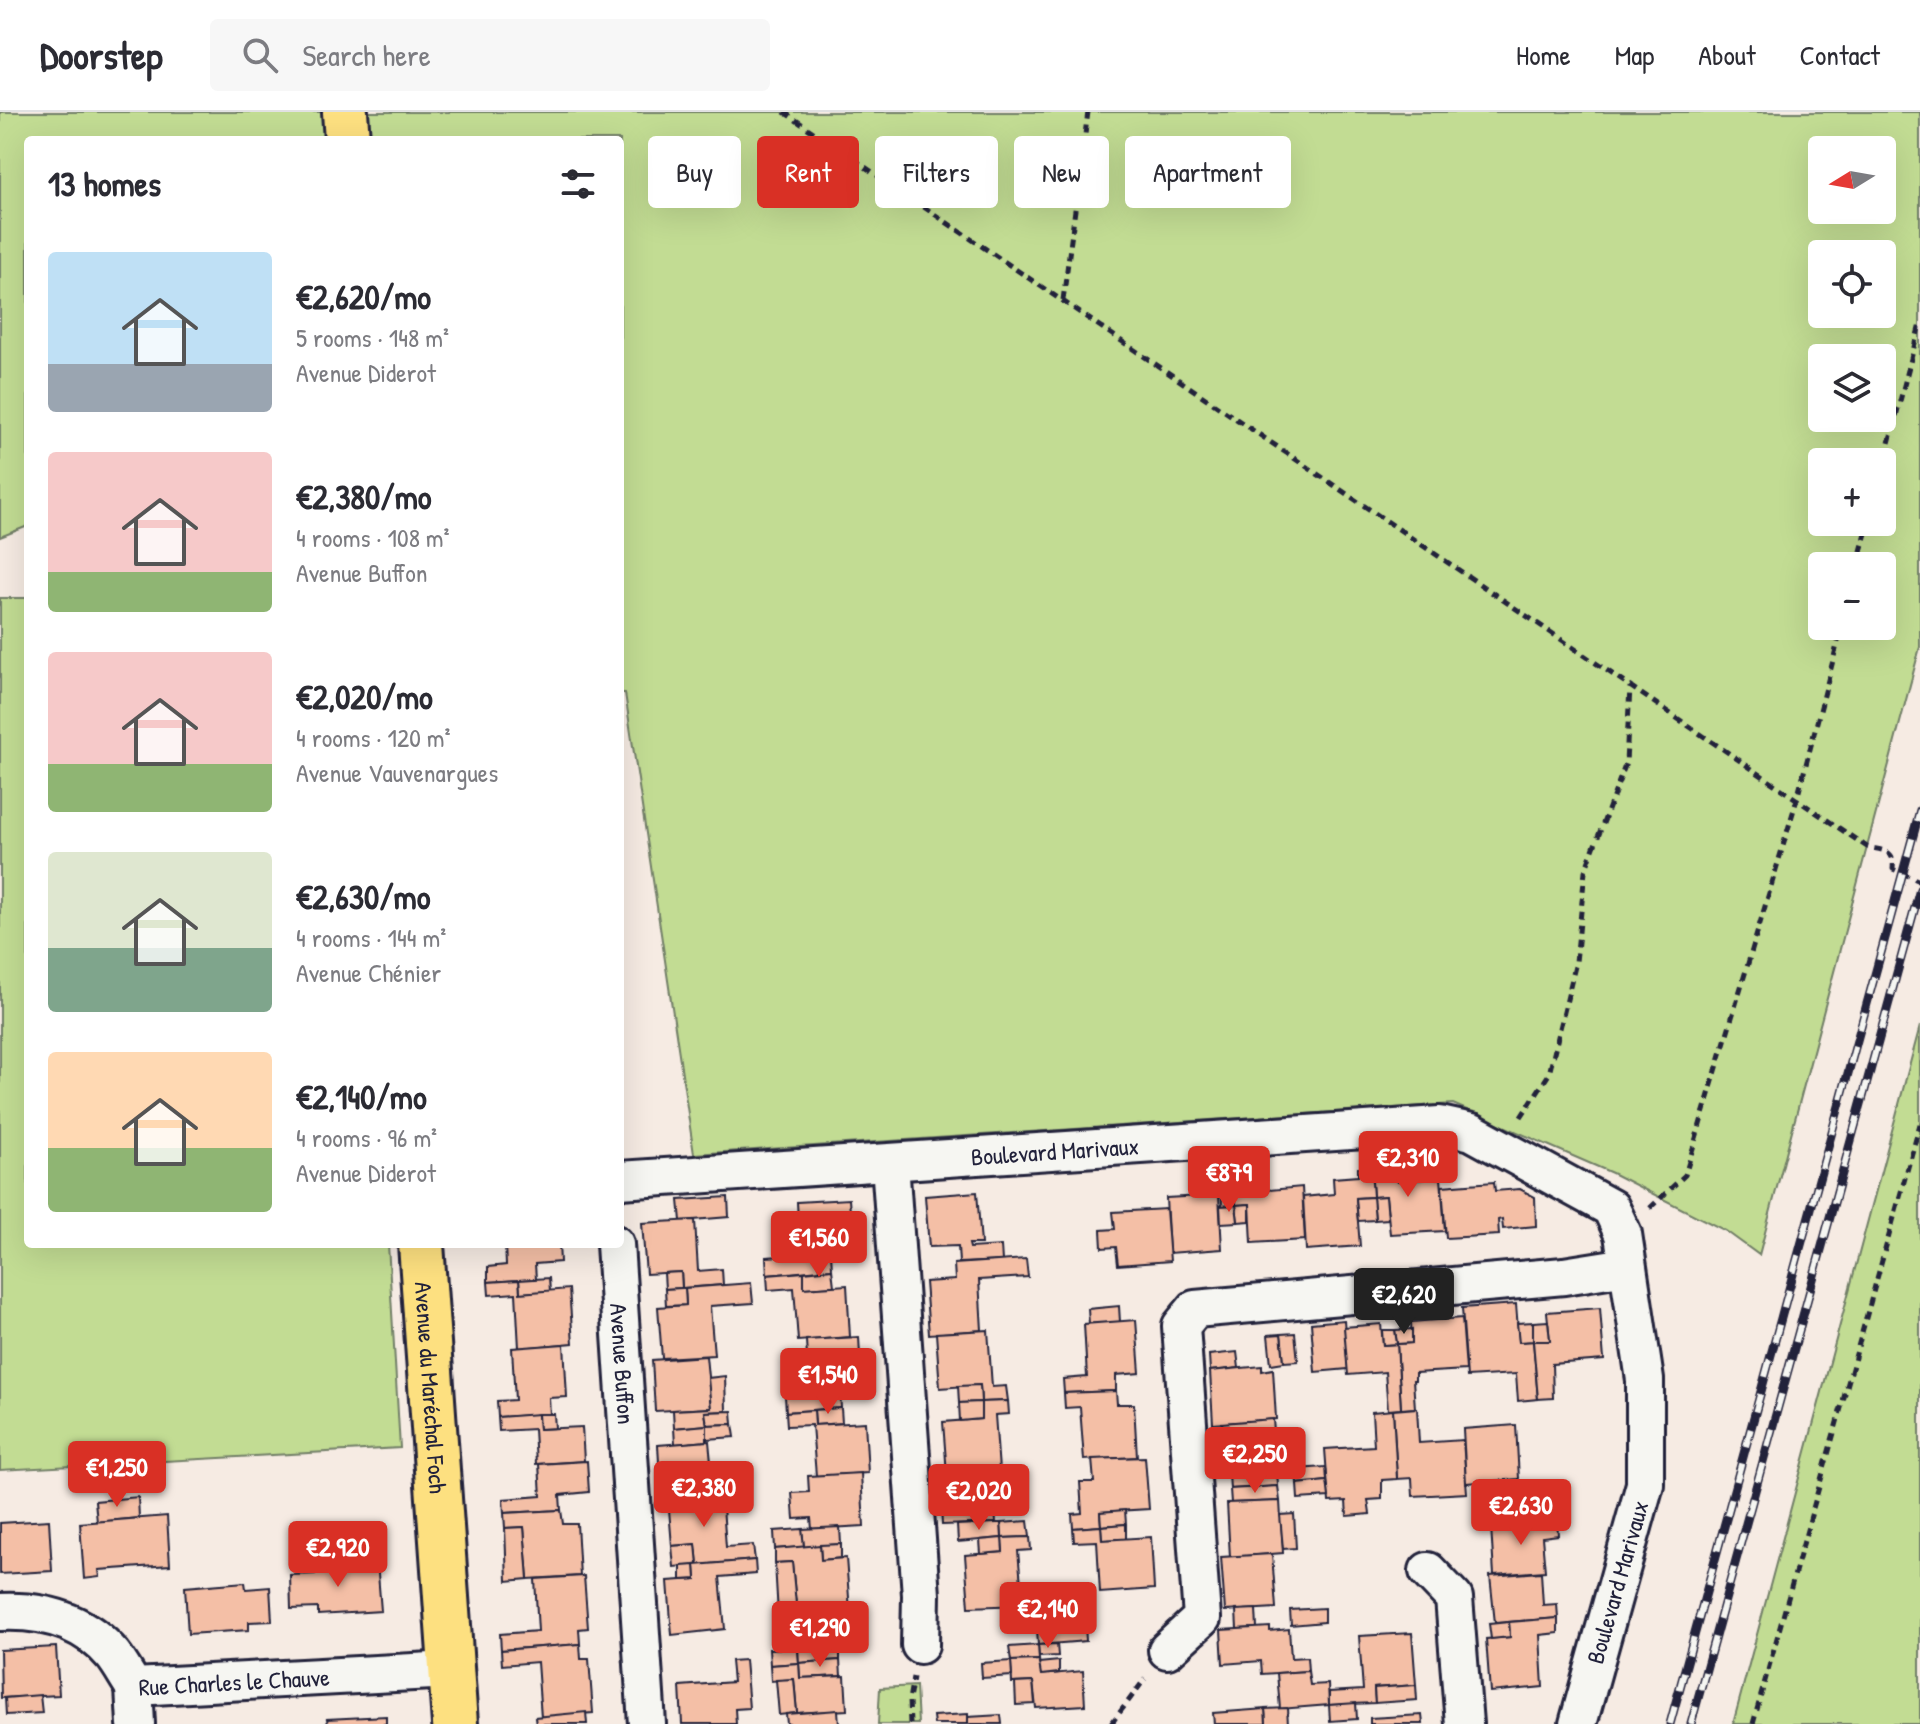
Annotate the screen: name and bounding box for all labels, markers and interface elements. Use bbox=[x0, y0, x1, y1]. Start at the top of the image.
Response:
search box bbox=[210, 19, 770, 91]
text: Doorstep bbox=[40, 29, 162, 81]
icon: search bbox=[238, 33, 282, 77]
text: Search here bbox=[302, 35, 431, 75]
text: Home bbox=[1516, 36, 1571, 74]
text: Map bbox=[1615, 36, 1654, 74]
text: About bbox=[1698, 36, 1756, 74]
text: Contact bbox=[1800, 36, 1880, 74]
chip: Buy bbox=[648, 136, 741, 208]
chip: Rent bbox=[757, 136, 859, 208]
chip: Filters bbox=[875, 136, 998, 208]
chip: New bbox=[1014, 136, 1109, 208]
chip: Apartment bbox=[1125, 136, 1291, 208]
north arrow bbox=[1808, 136, 1896, 224]
map controls bbox=[1808, 136, 1896, 640]
text: 13 homes bbox=[48, 161, 161, 207]
icon: filters bbox=[556, 162, 600, 206]
button: locate bbox=[1808, 240, 1896, 328]
text: €2,620/mo bbox=[296, 274, 431, 320]
icon: home bbox=[112, 284, 208, 380]
text: 5 rooms · 148 m² bbox=[296, 320, 449, 355]
button: layers bbox=[1808, 344, 1896, 432]
text: Avenue Diderot bbox=[296, 355, 436, 390]
button: + bbox=[1808, 448, 1896, 536]
text: €2,380/mo bbox=[296, 474, 432, 520]
icon: home bbox=[112, 484, 208, 580]
text: 4 rooms · 108 m² bbox=[296, 520, 450, 555]
button: − bbox=[1808, 552, 1896, 640]
text: Avenue Buffon bbox=[296, 555, 427, 590]
text: €2,020/mo bbox=[296, 674, 433, 720]
icon: home bbox=[112, 684, 208, 780]
text: 4 rooms · 120 m² bbox=[296, 720, 450, 755]
text: Avenue Vauvenargues bbox=[296, 755, 498, 790]
text: €2,630/mo bbox=[296, 874, 430, 920]
icon: home bbox=[112, 884, 208, 980]
text: 4 rooms · 144 m² bbox=[296, 920, 446, 955]
text: Avenue Chénier bbox=[296, 955, 441, 990]
text: €2,140/mo bbox=[296, 1074, 427, 1120]
icon: home bbox=[112, 1084, 208, 1180]
text: 4 rooms · 96 m² bbox=[296, 1120, 437, 1155]
street label: Boulevard Marivaux bbox=[970, 1129, 1140, 1172]
pin: €2,310 bbox=[1343, 1131, 1473, 1199]
text: €2,310 bbox=[1377, 1139, 1439, 1174]
pin: €879 bbox=[1182, 1146, 1276, 1214]
text: €879 bbox=[1206, 1154, 1252, 1189]
text: Avenue Diderot bbox=[296, 1155, 436, 1190]
pin: €1,560 bbox=[754, 1211, 884, 1279]
text: €1,560 bbox=[789, 1219, 849, 1254]
pin: €2,620 bbox=[1339, 1268, 1469, 1336]
text: €2,620 bbox=[1372, 1276, 1436, 1311]
street label: Avenue du Maréchal Foch bbox=[408, 1281, 455, 1495]
street label: Avenue Buffon bbox=[603, 1302, 643, 1425]
pin: €1,540 bbox=[763, 1348, 893, 1416]
text: €1,540 bbox=[798, 1356, 858, 1391]
pin: €2,250 bbox=[1190, 1427, 1320, 1495]
text: €2,250 bbox=[1223, 1435, 1287, 1470]
pin: €1,250 bbox=[52, 1441, 182, 1509]
text: €1,250 bbox=[86, 1449, 148, 1484]
pin: €2,380 bbox=[639, 1461, 769, 1529]
pin: €2,020 bbox=[914, 1464, 1044, 1532]
text: €2,380 bbox=[672, 1469, 736, 1504]
text: €2,020 bbox=[946, 1472, 1012, 1507]
pin: €2,630 bbox=[1456, 1479, 1586, 1547]
text: €2,630 bbox=[1489, 1487, 1553, 1522]
street label: Boulevard Marivaux bbox=[1578, 1497, 1656, 1667]
pin: €2,920 bbox=[273, 1521, 403, 1589]
text: €2,920 bbox=[306, 1529, 370, 1564]
pin: €2,140 bbox=[983, 1582, 1113, 1650]
text: €2,140 bbox=[1018, 1590, 1078, 1625]
pin: €1,290 bbox=[755, 1601, 885, 1669]
text: €1,290 bbox=[790, 1609, 850, 1644]
street label: Rue Charles le Chauve bbox=[138, 1661, 331, 1703]

